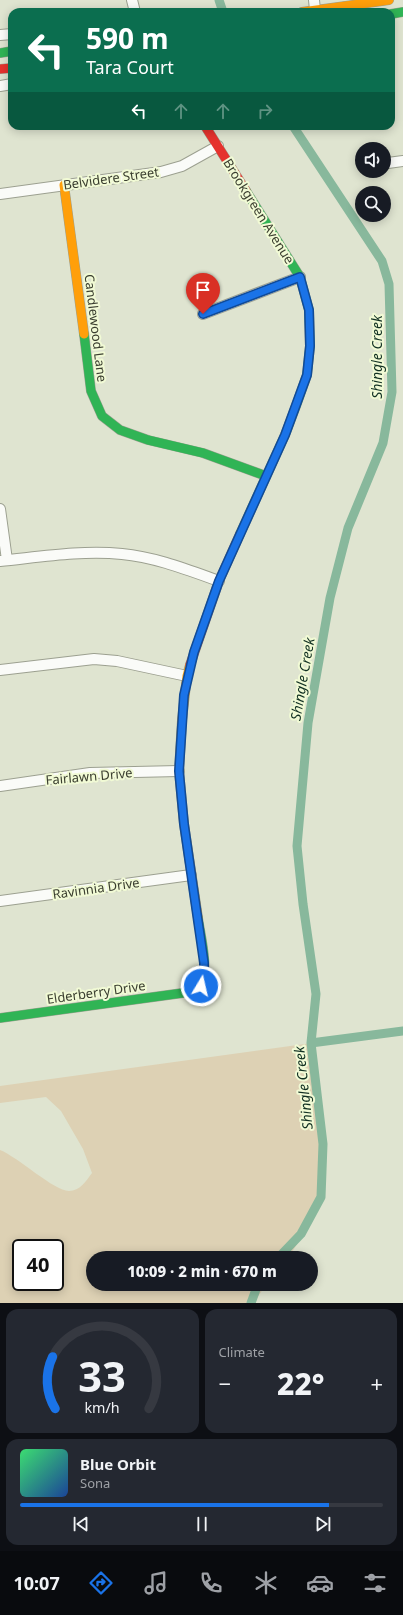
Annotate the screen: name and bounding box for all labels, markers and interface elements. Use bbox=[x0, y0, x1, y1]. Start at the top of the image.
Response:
text: 590 m bbox=[86, 19, 169, 57]
icon: left bbox=[20, 24, 72, 76]
text: Tara Court bbox=[86, 55, 174, 79]
icon: left bbox=[128, 100, 150, 122]
icon: ahead bbox=[170, 100, 192, 122]
icon: ahead bbox=[212, 100, 234, 122]
icon: right bbox=[254, 100, 276, 122]
map controls bbox=[355, 142, 391, 222]
button: sound bbox=[355, 142, 391, 178]
street label: Brookgreen Avenue bbox=[219, 155, 299, 267]
street label: Belvidere Street bbox=[62, 162, 160, 194]
button: search bbox=[355, 186, 391, 222]
street label: Candlewood Lane bbox=[80, 273, 112, 383]
pin bbox=[186, 273, 220, 314]
icon: arrive bbox=[192, 279, 214, 301]
water label: Shingle Creek bbox=[367, 314, 386, 399]
water label: Shingle Creek bbox=[285, 635, 319, 722]
street label: Fairlawn Drive bbox=[45, 763, 133, 789]
street label: Ravinnia Drive bbox=[51, 873, 141, 903]
position arrow bbox=[180, 965, 222, 1007]
street label: Elderberry Drive bbox=[45, 976, 147, 1008]
water label: Shingle Creek bbox=[289, 1044, 317, 1131]
speed limit sign: 40 bbox=[12, 1239, 64, 1291]
text: 10:09 · 2 min · 670 m bbox=[127, 1261, 277, 1281]
text: Climate bbox=[219, 1343, 265, 1361]
text: 33 bbox=[78, 1348, 126, 1404]
text: 22° bbox=[277, 1363, 324, 1404]
text: − bbox=[219, 1368, 231, 1398]
text: + bbox=[370, 1368, 383, 1398]
text: km/h bbox=[85, 1398, 120, 1417]
text: Blue Orbit bbox=[80, 1454, 156, 1474]
text: Sona bbox=[80, 1474, 110, 1492]
icon: previous bbox=[70, 1513, 92, 1535]
icon: pause bbox=[191, 1513, 213, 1535]
icon: next bbox=[312, 1513, 334, 1535]
icon: directions bbox=[87, 1569, 115, 1597]
icon: music bbox=[142, 1569, 170, 1597]
icon: phone bbox=[197, 1569, 225, 1597]
icon: climate bbox=[252, 1569, 280, 1597]
icon: car bbox=[306, 1569, 334, 1597]
icon: filters bbox=[361, 1569, 389, 1597]
text: 10:07 bbox=[13, 1571, 60, 1595]

